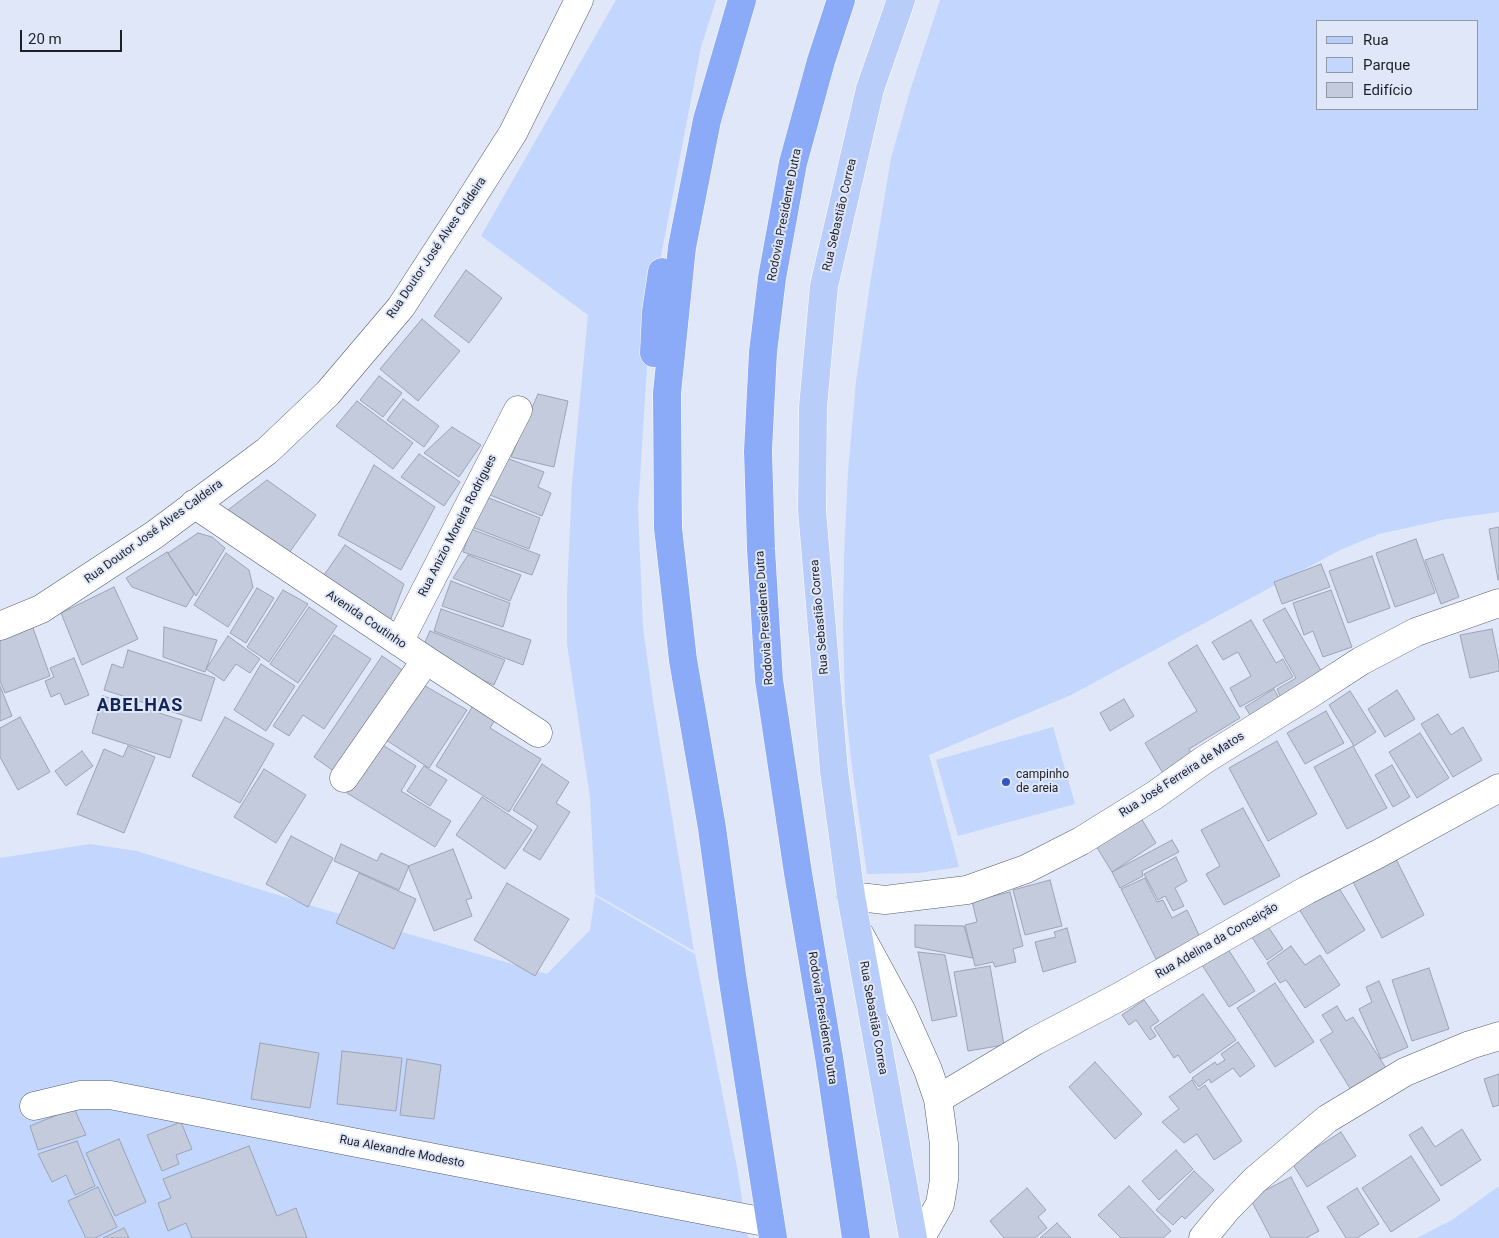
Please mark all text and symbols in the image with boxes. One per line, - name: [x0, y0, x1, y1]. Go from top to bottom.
- scale bar: [22, 20, 125, 52]
- legend: [1316, 20, 1479, 110]
- text: 20 m: [28, 30, 62, 48]
- text: Rua: [1363, 31, 1389, 49]
- text: Parque: [1363, 56, 1410, 74]
- text: Edifício: [1363, 81, 1412, 99]
- street label: Rodovia Presidente Dutra: [765, 147, 805, 283]
- street label: Rua Sebastião Correa: [820, 157, 860, 273]
- street label: Rua Doutor José Alves Caldeira: [384, 175, 490, 321]
- street label: Rua Anizio Moreira Rodrigues: [416, 453, 500, 599]
- street label: Rua Doutor José Alves Caldeira: [82, 477, 226, 587]
- street label: Rodovia Presidente Dutra: [753, 550, 777, 686]
- street label: Rua Sebastião Correa: [808, 559, 832, 675]
- street label: Avenida Coutinho: [323, 588, 409, 652]
- district label: ABELHAS: [96, 695, 184, 717]
- street label: Rua José Ferreira de Matos: [1117, 729, 1247, 821]
- place label: campinho de areia: [1016, 768, 1069, 796]
- marker: campinho de areia: [1000, 776, 1012, 788]
- street label: Rua Adelina da Conceição: [1153, 900, 1281, 982]
- street label: Rodovia Presidente Dutra: [804, 950, 840, 1086]
- street label: Rua Sebastião Correa: [856, 960, 890, 1076]
- street label: Rua Alexandre Modesto: [338, 1133, 466, 1171]

